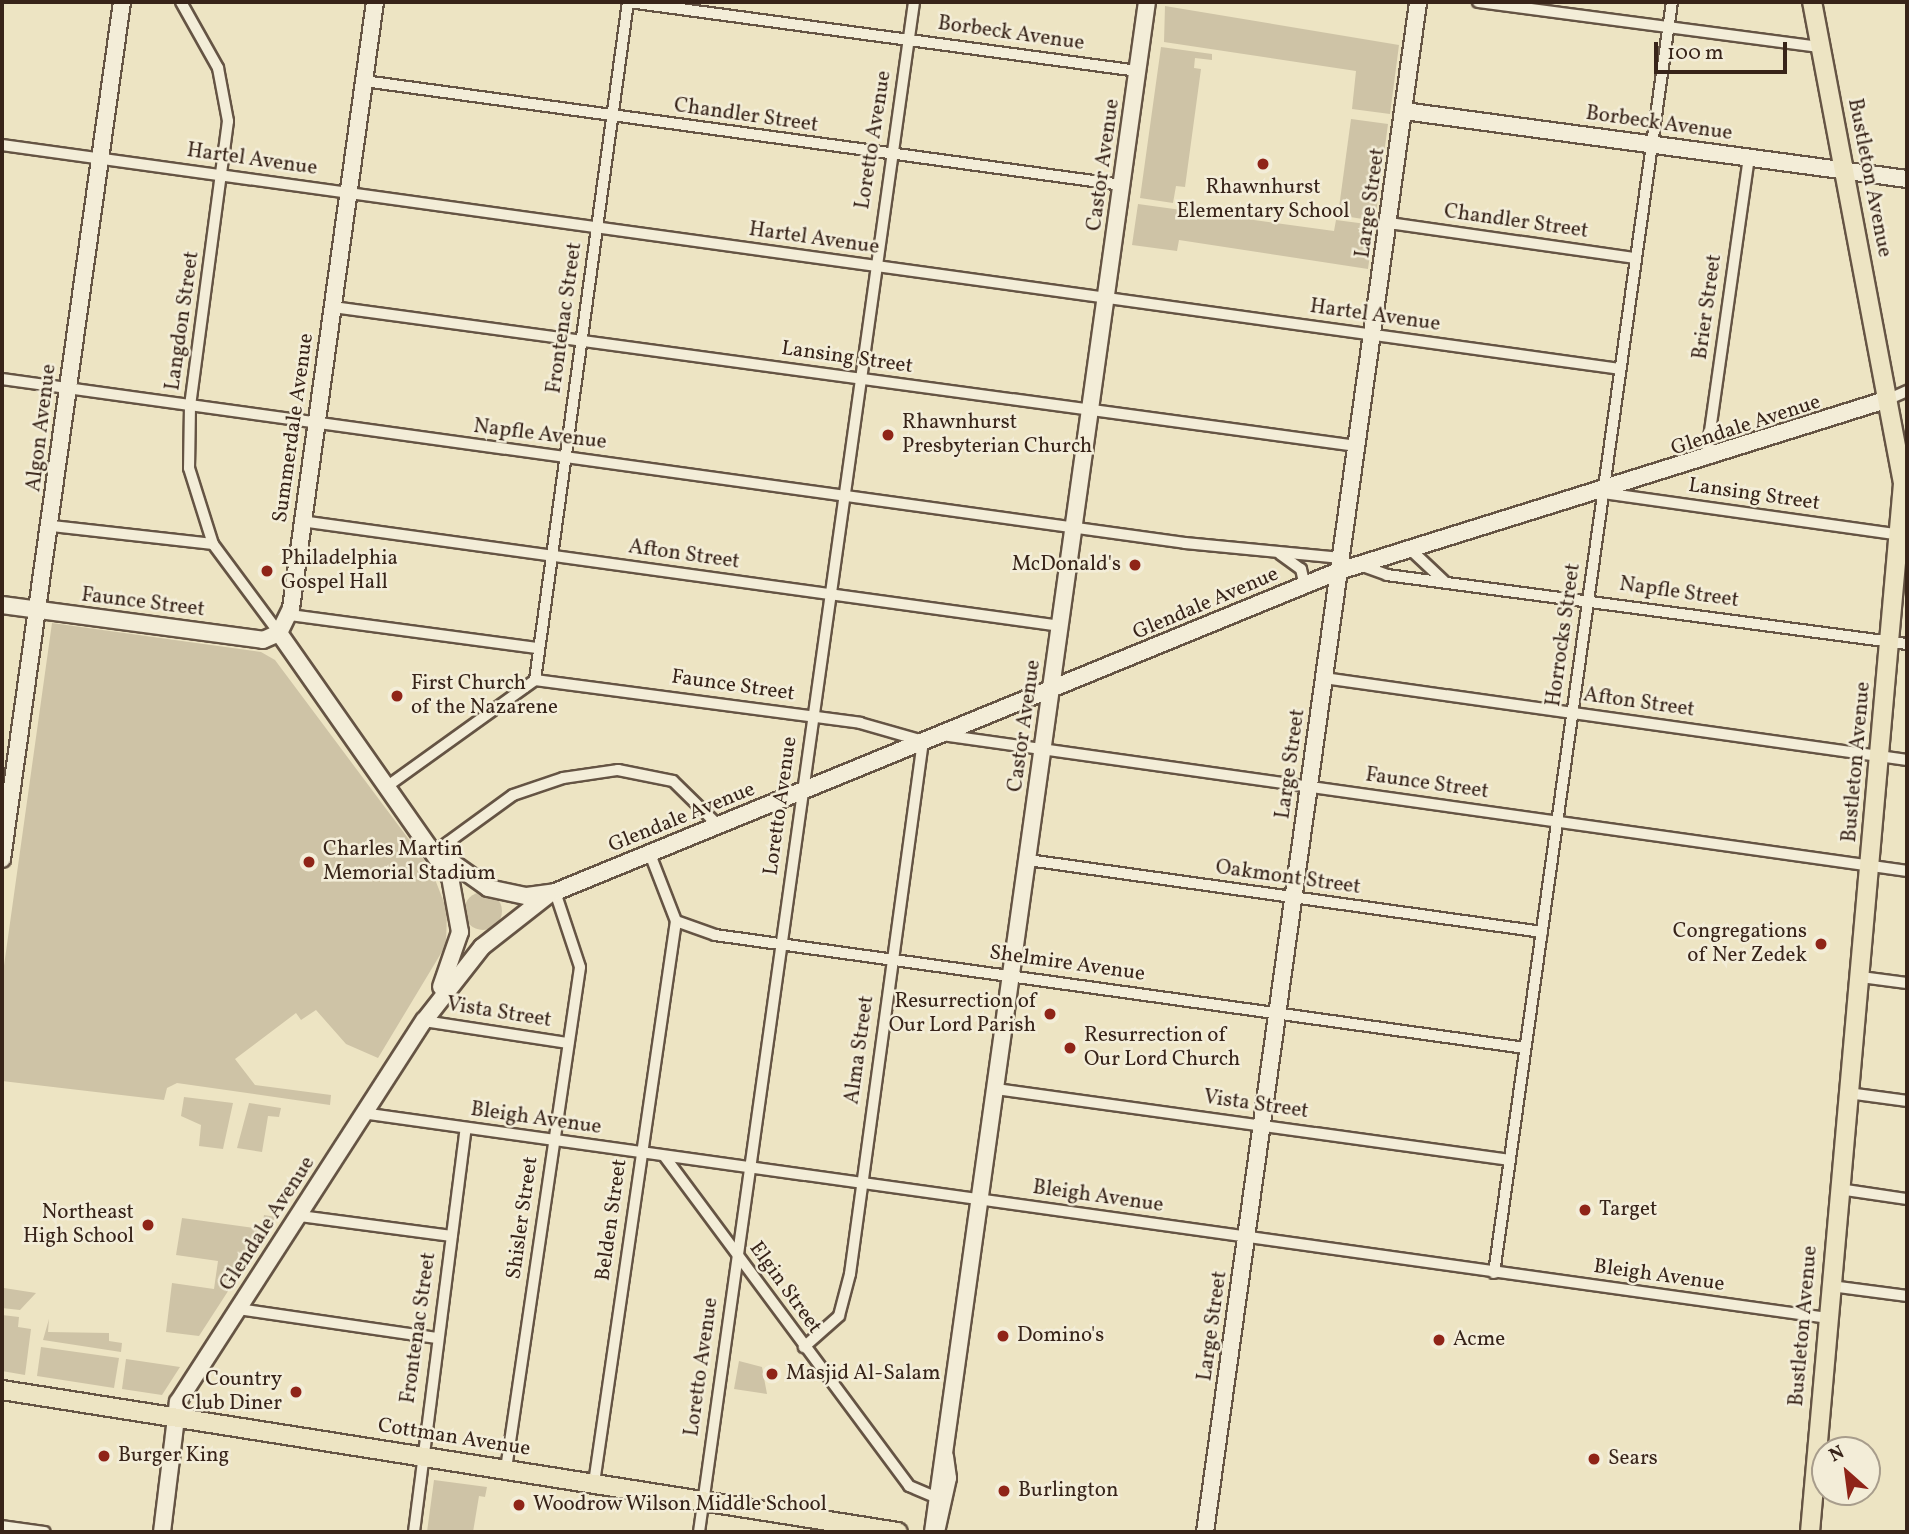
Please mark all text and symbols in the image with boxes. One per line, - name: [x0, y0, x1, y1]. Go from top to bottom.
- street label: Borbeck Avenue: [936, 11, 1086, 57]
- scale bar: [1657, 28, 1790, 72]
- text: 100 m: [1667, 39, 1724, 68]
- street label: Loretto Avenue: [851, 69, 897, 211]
- street label: Chandler Street: [672, 93, 820, 139]
- street label: Bustleton Avenue: [1841, 96, 1897, 260]
- street label: Castor Avenue: [1082, 97, 1126, 233]
- street label: Borbeck Avenue: [1584, 101, 1734, 147]
- street label: Hartel Avenue: [185, 138, 319, 182]
- street label: Large Street: [1351, 146, 1391, 260]
- marker: Rhawnhurst Elementary School: [1255, 156, 1271, 172]
- place label: Rhawnhurst Elementary School: [1176, 175, 1350, 225]
- street label: Chandler Street: [1442, 199, 1590, 245]
- street label: Hartel Avenue: [747, 217, 881, 261]
- street label: Frontenac Street: [542, 241, 588, 395]
- street label: Langdon Street: [161, 250, 205, 392]
- street label: Brier Street: [1688, 253, 1728, 361]
- street label: Hartel Avenue: [1308, 294, 1442, 338]
- street label: Summerdale Avenue: [268, 332, 320, 524]
- street label: Lansing Street: [780, 336, 914, 380]
- street label: Algon Avenue: [22, 363, 62, 493]
- street label: Glendale Avenue: [1668, 390, 1824, 462]
- place label: Rhawnhurst Presbyterian Church: [902, 410, 1092, 460]
- street label: Napfle Avenue: [472, 414, 608, 456]
- marker: Rhawnhurst Presbyterian Church: [880, 427, 896, 443]
- street label: Lansing Street: [1687, 473, 1821, 517]
- street label: Afton Street: [627, 535, 741, 575]
- place label: Philadelphia Gospel Hall: [281, 546, 398, 596]
- place label: McDonald's: [1012, 552, 1121, 578]
- marker: McDonald's: [1127, 557, 1143, 573]
- street label: Glendale Avenue: [1129, 562, 1283, 646]
- street label: Horrocks Street: [1541, 562, 1587, 708]
- marker: Philadelphia Gospel Hall: [259, 563, 275, 579]
- street label: Napfle Street: [1618, 572, 1740, 614]
- street label: Faunce Street: [80, 583, 206, 623]
- street label: Castor Avenue: [1003, 658, 1047, 794]
- street label: Faunce Street: [670, 665, 796, 707]
- place label: First Church of the Nazarene: [411, 671, 556, 721]
- street label: Bustleton Avenue: [1837, 681, 1877, 843]
- street label: Afton Street: [1582, 683, 1696, 723]
- marker: First Church of the Nazarene: [389, 688, 405, 704]
- street label: Large Street: [1271, 707, 1311, 821]
- street label: Loretto Avenue: [759, 735, 803, 877]
- street label: Faunce Street: [1364, 763, 1490, 805]
- street label: Glendale Avenue: [605, 777, 759, 859]
- place label: Charles Martin Memorial Stadium: [323, 837, 496, 887]
- marker: Charles Martin Memorial Stadium: [301, 854, 317, 870]
- street label: Oakmont Street: [1214, 855, 1362, 901]
- place label: Congregations of Ner Zedek: [1673, 919, 1807, 969]
- marker: Congregations of Ner Zedek: [1813, 936, 1829, 952]
- street label: Shelmire Avenue: [988, 941, 1146, 987]
- place label: Resurrection of Our Lord Parish: [889, 989, 1036, 1039]
- street label: Vista Street: [445, 992, 553, 1034]
- street label: Alma Street: [840, 994, 880, 1106]
- marker: Resurrection of Our Lord Parish: [1042, 1006, 1058, 1022]
- place label: Resurrection of Our Lord Church: [1084, 1023, 1240, 1073]
- marker: Resurrection of Our Lord Church: [1062, 1040, 1078, 1056]
- street label: Vista Street: [1202, 1085, 1310, 1125]
- street label: Bleigh Avenue: [469, 1097, 603, 1141]
- street label: Glendale Avenue: [215, 1152, 321, 1296]
- street label: Shisler Street: [502, 1155, 544, 1281]
- street label: Belden Street: [591, 1157, 633, 1283]
- street label: Bleigh Avenue: [1031, 1175, 1165, 1219]
- place label: Target: [1599, 1197, 1657, 1223]
- place label: Northeast High School: [23, 1200, 134, 1250]
- marker: Target: [1577, 1202, 1593, 1218]
- marker: Northeast High School: [140, 1217, 156, 1233]
- street label: Elgin Street: [743, 1237, 827, 1339]
- street label: Bustleton Avenue: [1784, 1245, 1824, 1407]
- street label: Frontenac Street: [396, 1251, 442, 1405]
- street label: Bleigh Avenue: [1592, 1254, 1726, 1298]
- street label: Large Street: [1193, 1269, 1233, 1383]
- street label: Loretto Avenue: [680, 1296, 724, 1438]
- place label: Domino's: [1017, 1323, 1104, 1349]
- place label: Acme: [1453, 1327, 1505, 1353]
- marker: Domino's: [995, 1328, 1011, 1344]
- marker: Acme: [1431, 1332, 1447, 1348]
- place label: Masjid Al-Salam: [786, 1361, 941, 1387]
- marker: Masjid Al-Salam: [764, 1366, 780, 1382]
- place label: Country Club Diner: [182, 1367, 282, 1417]
- marker: Country Club Diner: [288, 1384, 304, 1400]
- street label: Cottman Avenue: [376, 1414, 532, 1462]
- north arrow: [1811, 1436, 1881, 1506]
- text: N: [1825, 1440, 1849, 1469]
- place label: Burger King: [118, 1443, 229, 1469]
- place label: Sears: [1608, 1446, 1658, 1472]
- marker: Burger King: [96, 1448, 112, 1464]
- marker: Sears: [1586, 1451, 1602, 1467]
- place label: Burlington: [1018, 1478, 1118, 1504]
- marker: Burlington: [996, 1483, 1012, 1499]
- place label: Woodrow Wilson Middle School: [533, 1492, 828, 1518]
- marker: Woodrow Wilson Middle School: [511, 1497, 527, 1513]

